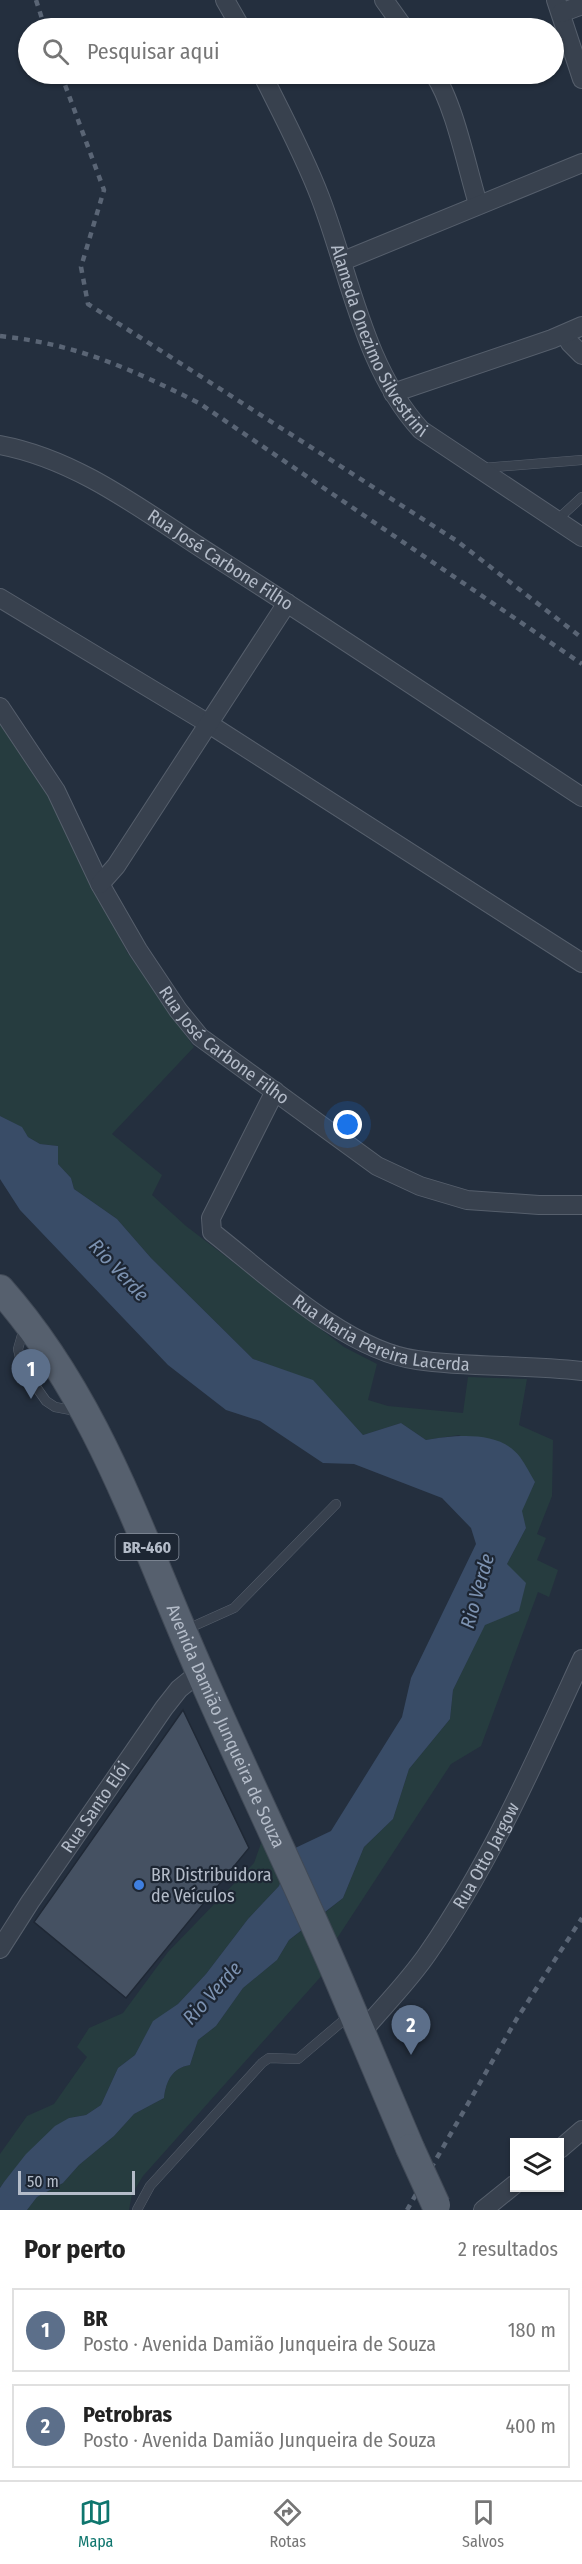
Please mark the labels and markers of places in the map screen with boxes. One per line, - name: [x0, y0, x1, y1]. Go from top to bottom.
- pin: 1: [12, 1350, 51, 1399]
- place label: BR Distribuidora de Veículos: [151, 1864, 272, 1907]
- marker: BR Distribuidora de Veículos: [132, 1878, 146, 1892]
- pin: 2: [392, 2006, 430, 2055]

